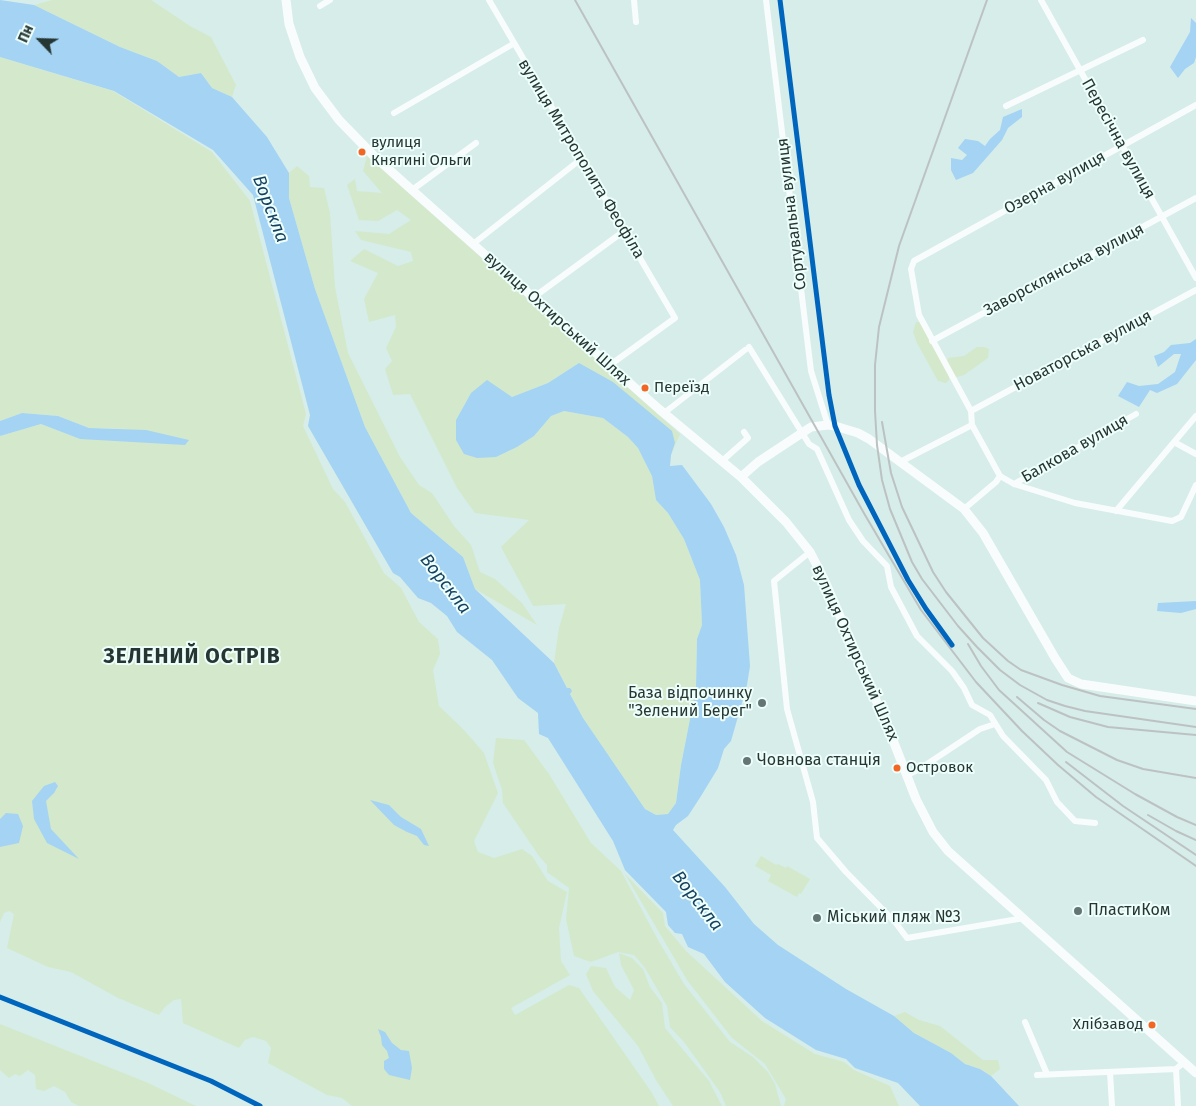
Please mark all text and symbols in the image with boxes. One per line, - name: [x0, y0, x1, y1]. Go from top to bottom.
- north arrow: [15, 15, 65, 65]
- text: Пн: [15, 22, 37, 45]
- street label: вулиця Митрополита Феофіла: [514, 56, 648, 262]
- street label: Пересічна вулиця: [1077, 75, 1159, 203]
- place label: вулиця Княгині Ольги: [371, 134, 472, 169]
- street label: Сортувальна вулиця: [773, 137, 811, 291]
- marker: вулиця Княгині Ольги: [357, 147, 367, 157]
- street label: Озерна вулиця: [1001, 147, 1109, 219]
- water label: Ворскла: [247, 172, 293, 246]
- street label: Заворсклянська вулиця: [981, 220, 1147, 320]
- street label: вулиця Охтирський Шлях: [480, 248, 634, 390]
- street label: Новаторська вулиця: [1011, 306, 1155, 396]
- place label: Переїзд: [654, 379, 709, 397]
- marker: Переїзд: [640, 383, 650, 393]
- street label: Балкова вулиця: [1018, 411, 1132, 487]
- water label: Ворскла: [415, 550, 475, 618]
- street label: вулиця Охтирський Шлях: [807, 562, 903, 744]
- district label: ЗЕЛЕНИЙ ОСТРІВ: [102, 644, 282, 670]
- place label: База відпочинку "Зелений Берег": [628, 684, 752, 722]
- marker: База відпочинку "Зелений Берег": [756, 697, 768, 709]
- place label: Човнова станція: [757, 751, 881, 771]
- marker: Човнова станція: [741, 755, 753, 767]
- place label: Островок: [906, 759, 973, 777]
- marker: Островок: [892, 763, 902, 773]
- water label: Ворскла: [667, 867, 727, 935]
- place label: ПластиКом: [1088, 901, 1170, 921]
- marker: ПластиКом: [1072, 905, 1084, 917]
- place label: Міський пляж №3: [827, 908, 961, 928]
- marker: Міський пляж №3: [811, 912, 823, 924]
- place label: Хлібзавод: [1073, 1016, 1143, 1034]
- marker: Хлібзавод: [1147, 1020, 1157, 1030]

